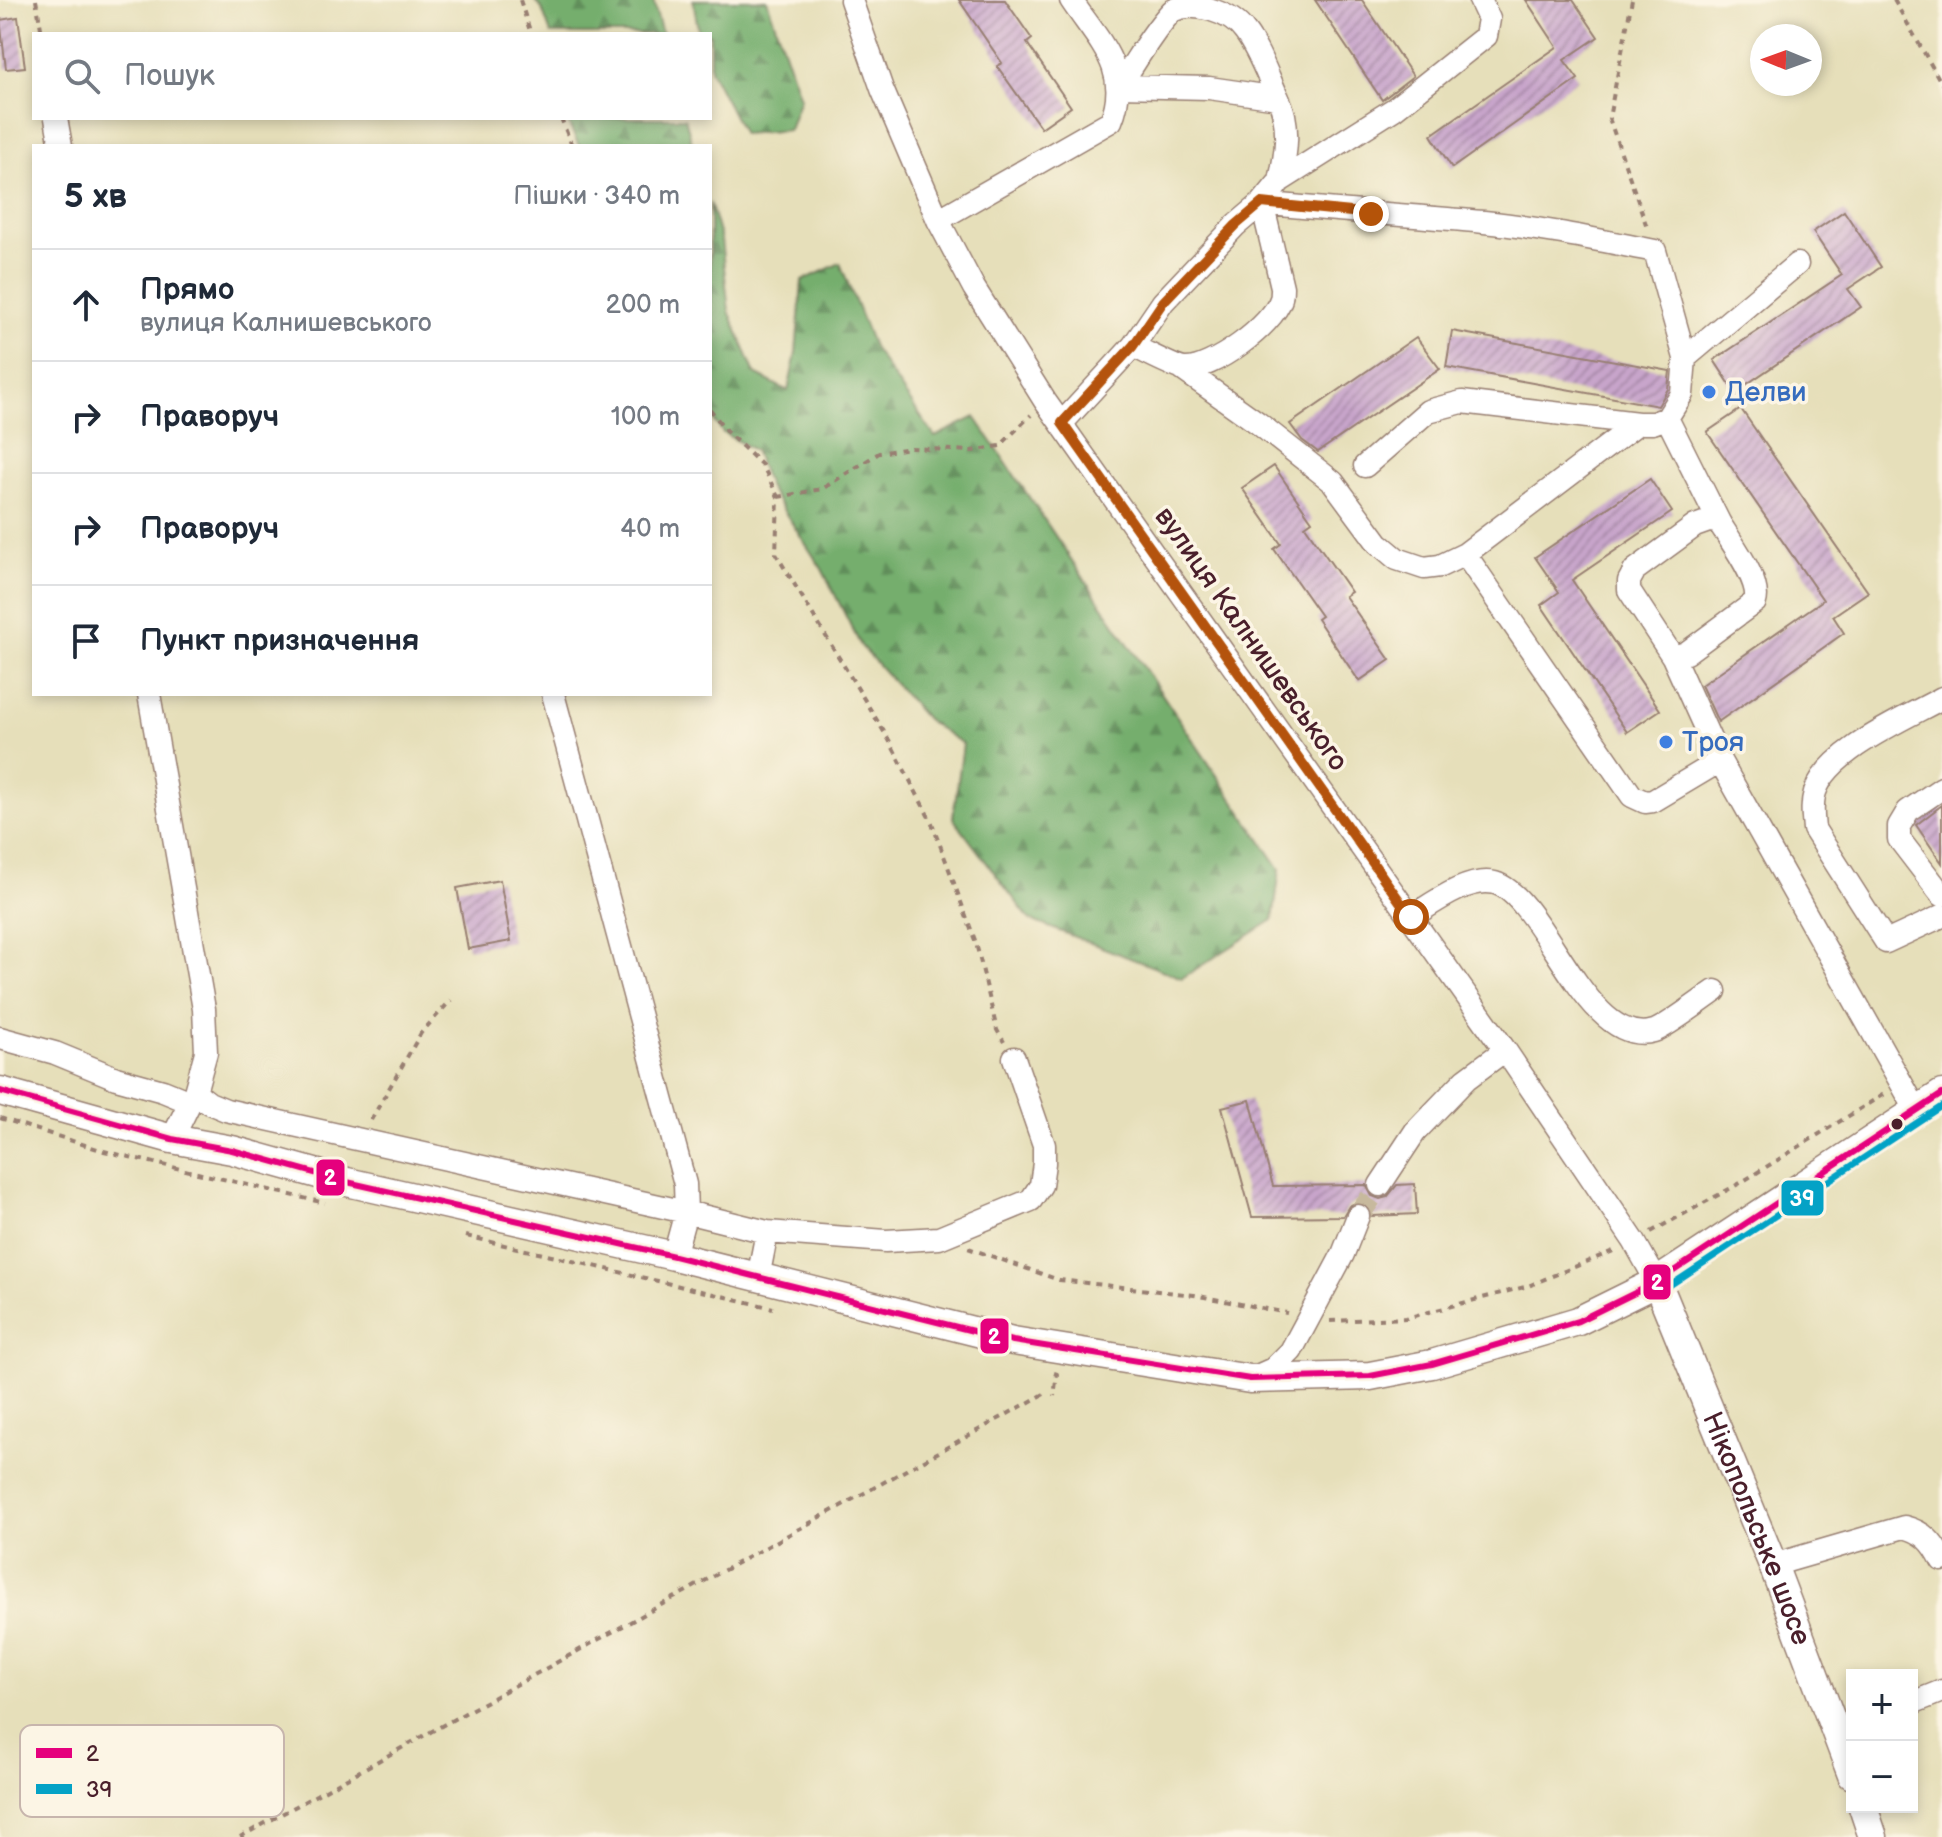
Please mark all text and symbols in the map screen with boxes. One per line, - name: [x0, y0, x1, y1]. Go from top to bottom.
- north arrow: [1750, 24, 1822, 96]
- search box: [32, 32, 712, 120]
- icon: search: [60, 54, 104, 98]
- text: Пошук: [124, 58, 215, 94]
- text: 5 хв: [64, 176, 127, 217]
- text: Пішки · 340 m: [513, 181, 680, 212]
- route end: [1353, 196, 1389, 232]
- text: Прямо: [140, 272, 234, 308]
- icon: ahead: [64, 283, 108, 327]
- text: 200 m: [606, 290, 680, 321]
- text: вулиця Калнишевського: [140, 308, 432, 339]
- place label: Делви: [1725, 376, 1807, 409]
- marker: Делви: [1700, 383, 1718, 401]
- icon: right: [64, 395, 108, 439]
- text: Праворуч: [140, 399, 279, 435]
- text: 100 m: [611, 402, 680, 433]
- street label: вулиця Калнишевського: [1147, 501, 1355, 777]
- icon: right: [64, 507, 108, 551]
- text: Праворуч: [140, 511, 279, 547]
- text: 40 m: [620, 514, 680, 545]
- icon: arrive: [64, 619, 108, 663]
- text: Пункт призначення: [140, 623, 419, 659]
- place label: Троя: [1682, 726, 1744, 759]
- marker: Троя: [1657, 733, 1675, 751]
- route start: [1393, 899, 1429, 935]
- unlabelled marker: [1889, 1116, 1905, 1132]
- line badge: 2: [315, 1158, 346, 1197]
- text: 2: [323, 1165, 337, 1192]
- line badge: 39: [1780, 1179, 1825, 1217]
- text: 39: [1789, 1186, 1815, 1213]
- line badge: 2: [1642, 1263, 1672, 1301]
- text: 2: [1650, 1270, 1664, 1297]
- line badge: 2: [979, 1317, 1010, 1355]
- text: 2: [987, 1324, 1001, 1351]
- street label: Нікопольське шосе: [1696, 1407, 1818, 1650]
- map controls: [1846, 1669, 1918, 1813]
- button: +: [1846, 1669, 1918, 1741]
- legend: [20, 1725, 284, 1817]
- text: 2: [86, 1741, 99, 1768]
- button: −: [1846, 1741, 1918, 1813]
- text: 39: [86, 1777, 112, 1804]

